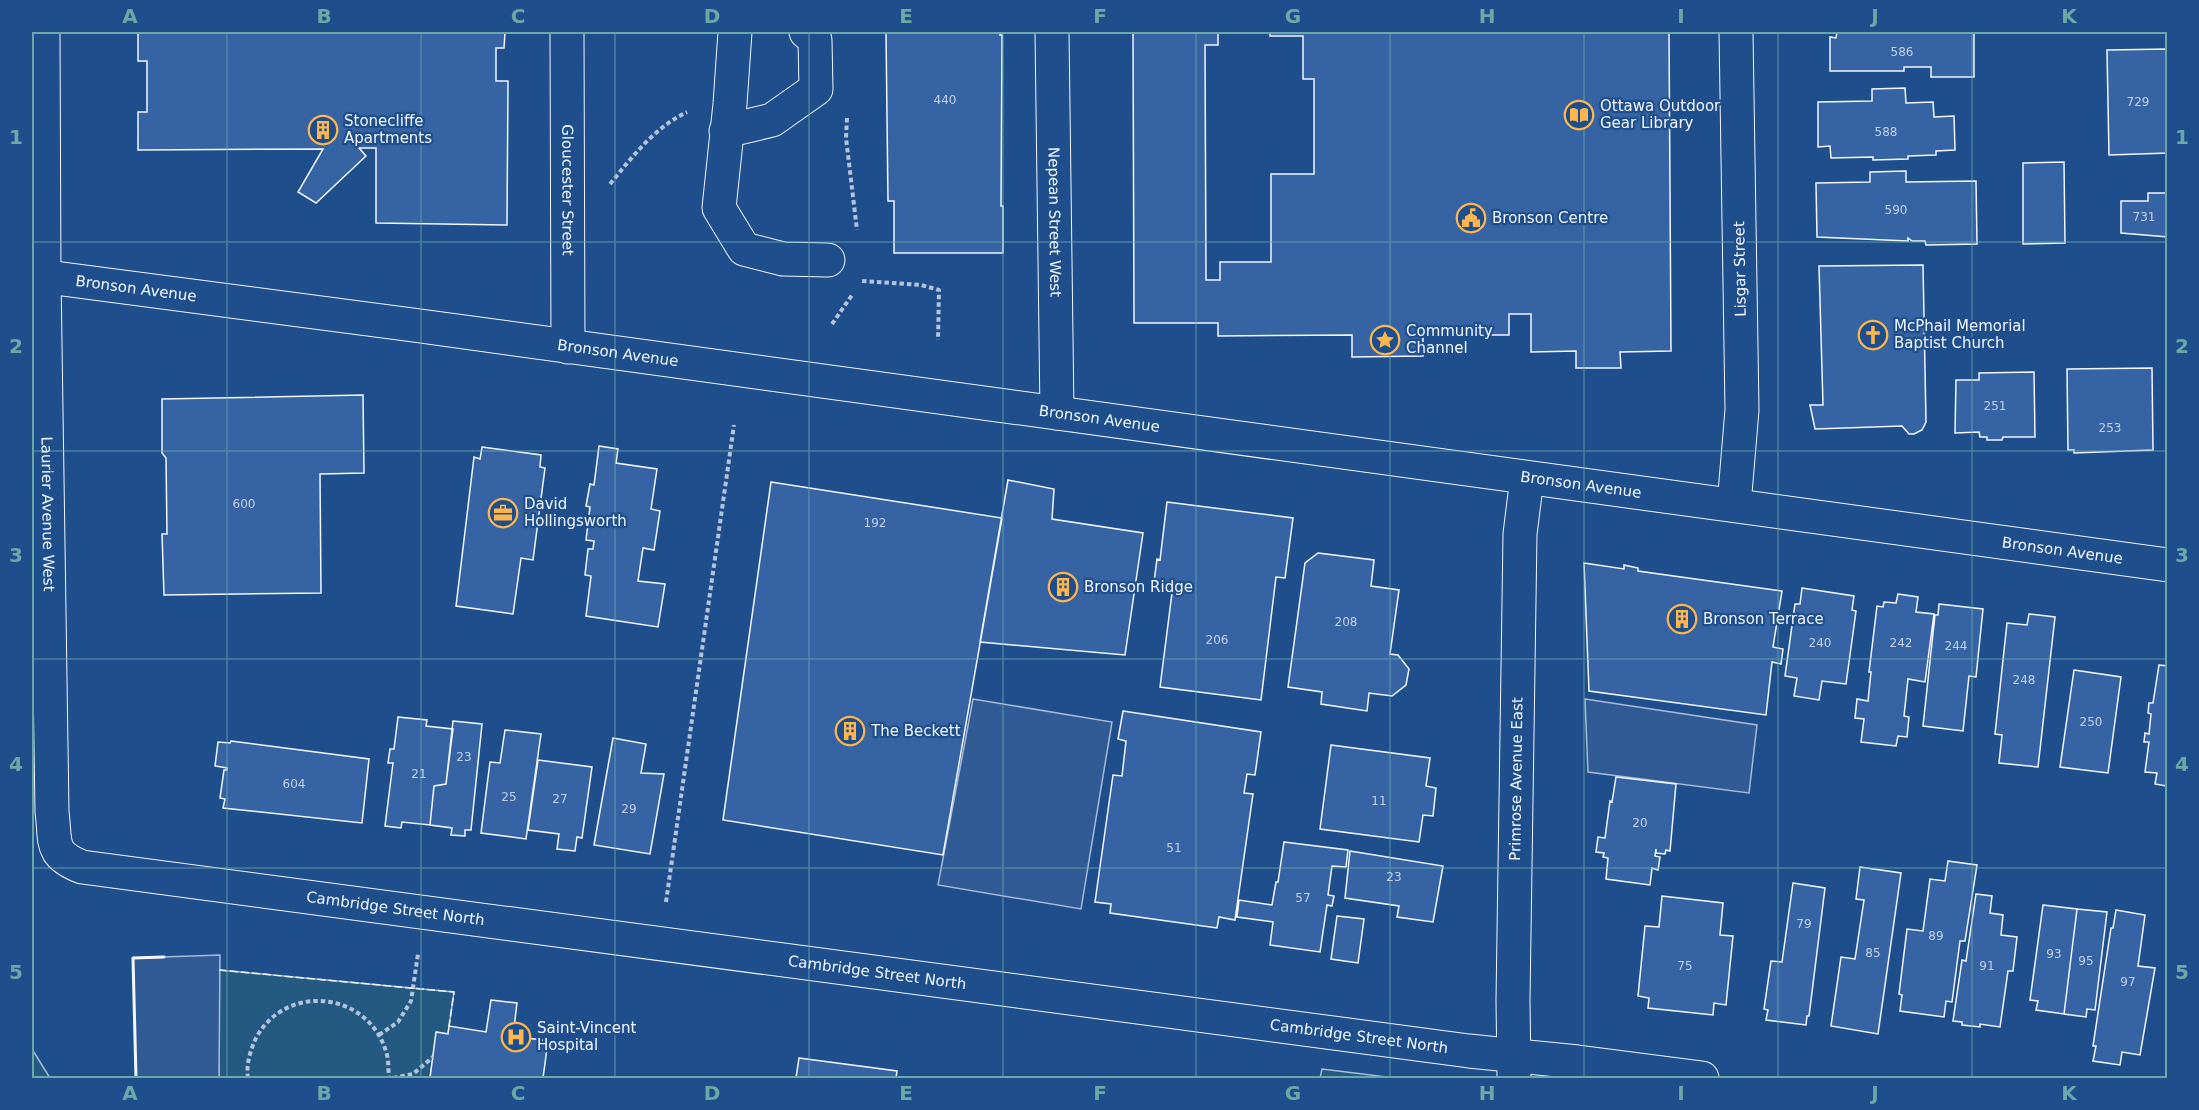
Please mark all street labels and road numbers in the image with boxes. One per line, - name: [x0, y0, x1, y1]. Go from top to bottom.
- street label: Gloucester Street: [558, 124, 577, 256]
- street label: Nepean Street West: [1045, 147, 1064, 297]
- street label: Lisgar Street: [1730, 221, 1750, 317]
- street label: Bronson Avenue: [74, 272, 198, 306]
- street label: Bronson Avenue: [556, 336, 679, 370]
- street label: Bronson Avenue: [1038, 402, 1161, 436]
- street label: Laurier Avenue West: [37, 436, 58, 592]
- street label: Bronson Avenue: [1519, 468, 1642, 502]
- street label: Bronson Avenue: [2001, 533, 2124, 568]
- street label: Primrose Avenue East: [1506, 697, 1527, 861]
- street label: Cambridge Street North: [305, 888, 486, 929]
- street label: Cambridge Street North: [787, 952, 967, 993]
- street label: Cambridge Street North: [1269, 1016, 1449, 1057]

